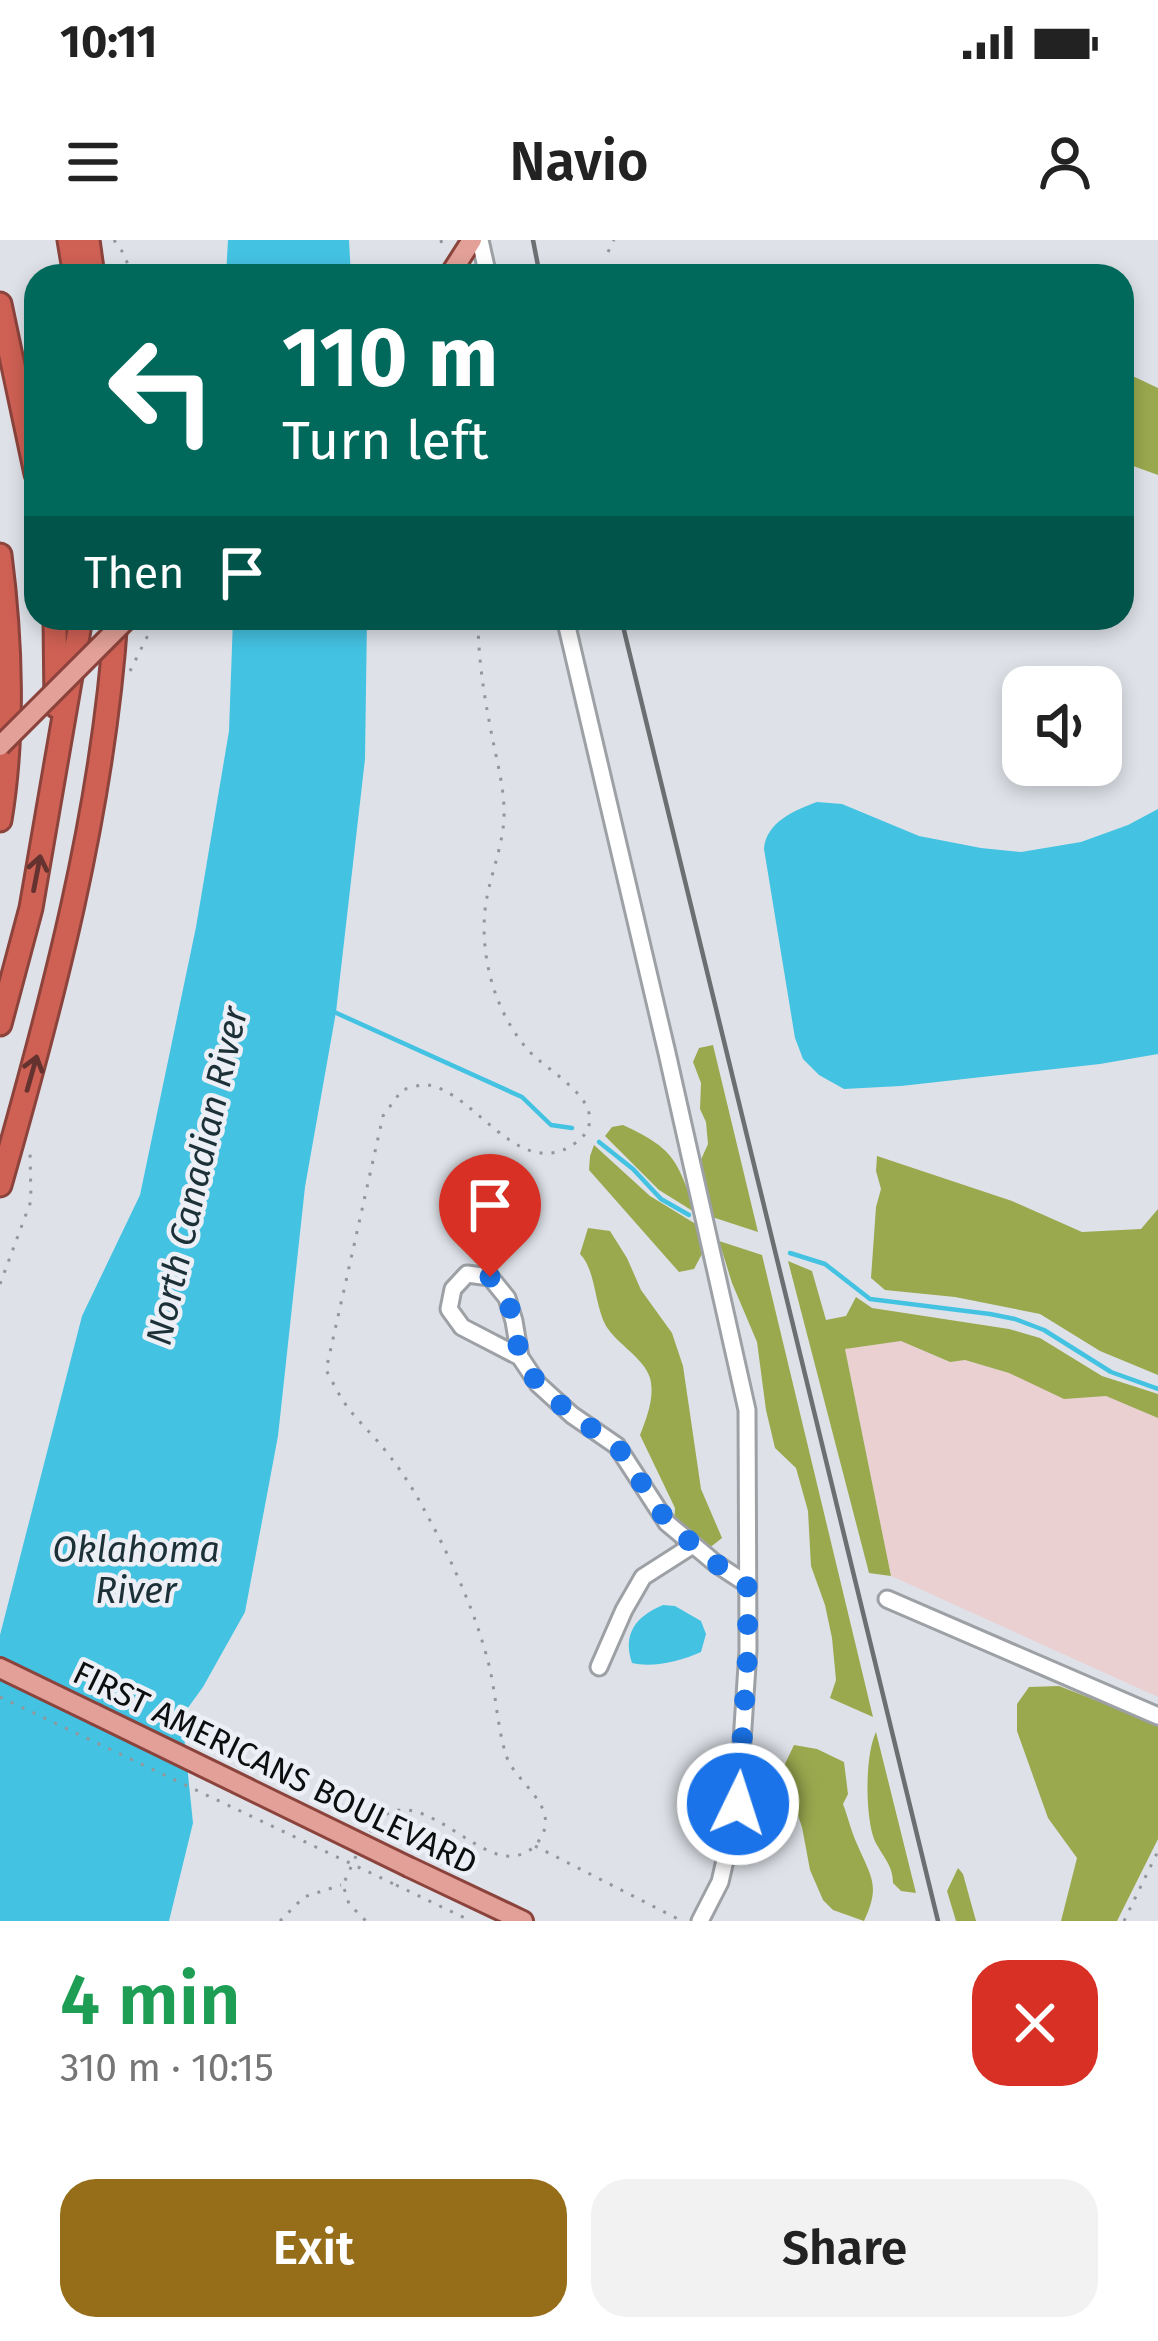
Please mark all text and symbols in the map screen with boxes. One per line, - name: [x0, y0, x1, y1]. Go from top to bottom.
- text: 10:11: [60, 15, 157, 69]
- icon: menu: [60, 129, 126, 195]
- icon: person: [1032, 129, 1098, 195]
- text: Navio: [510, 130, 649, 194]
- text: 110 m: [282, 307, 498, 408]
- icon: left: [84, 312, 240, 468]
- text: Turn left: [282, 409, 489, 473]
- icon: arrive: [209, 540, 275, 606]
- text: Then: [84, 546, 185, 600]
- map controls: [1002, 666, 1122, 786]
- button: sound: [1002, 666, 1122, 786]
- one-way arrow: [27, 855, 49, 894]
- water label: North Canadian River: [137, 1001, 258, 1350]
- one-way arrow: [22, 1054, 44, 1092]
- pin: [439, 1154, 541, 1277]
- icon: arrive: [457, 1172, 523, 1238]
- water label: Oklahoma River: [52, 1528, 220, 1613]
- street label: FIRST AMERICANS BOULEVARD: [67, 1653, 483, 1883]
- position arrow: [675, 1741, 801, 1867]
- text: 4 min: [60, 1957, 241, 2043]
- button: close: [972, 1960, 1098, 2086]
- text: 310 m · 10:15: [60, 2045, 274, 2091]
- button: Exit: [60, 2179, 567, 2317]
- button: Share: [591, 2179, 1098, 2317]

